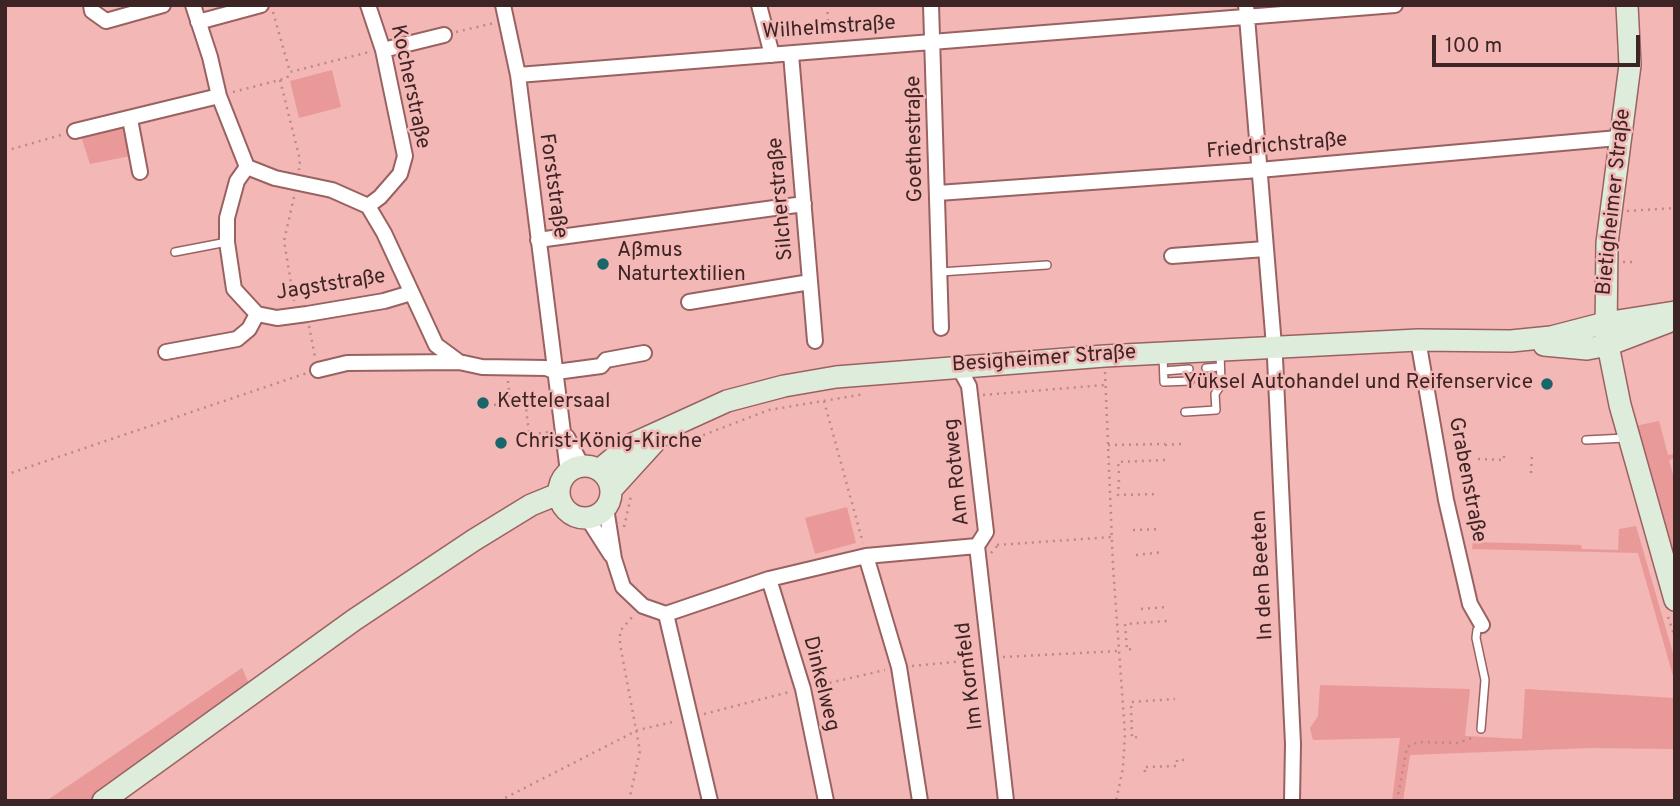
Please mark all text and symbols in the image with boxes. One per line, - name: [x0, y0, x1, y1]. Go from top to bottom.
- street label: Wilhelmstraße: [761, 12, 897, 46]
- scale bar: [1435, 21, 1643, 65]
- street label: Kocherstraße: [384, 23, 434, 151]
- text: 100 m: [1445, 33, 1502, 60]
- street label: Goethestraße: [902, 75, 930, 203]
- street label: Bietigheimer Straße: [1593, 107, 1637, 297]
- street label: Friedrichstraße: [1206, 128, 1348, 166]
- street label: Forststraße: [532, 132, 572, 240]
- street label: Silcherstraße: [764, 136, 800, 262]
- place label: Aßmus Naturtextilien: [617, 239, 746, 289]
- marker: Aßmus Naturtextilien: [595, 256, 611, 272]
- street label: Jagststraße: [274, 265, 388, 307]
- street label: Besigheimer Straße: [951, 341, 1137, 379]
- place label: Yüksel Autohandel und Reifenservice: [1184, 371, 1533, 397]
- marker: Yüksel Autohandel und Reifenservice: [1539, 376, 1555, 392]
- place label: Kettelersaal: [497, 390, 610, 416]
- marker: Kettelersaal: [475, 395, 491, 411]
- street label: Grabenstraße: [1442, 415, 1490, 545]
- street label: Am Rotweg: [940, 417, 976, 527]
- place label: Christ-König-Kirche: [515, 430, 702, 456]
- marker: Christ-König-Kirche: [493, 435, 509, 451]
- street label: In den Beeten: [1248, 509, 1280, 641]
- street label: Im Kornfeld: [952, 621, 990, 731]
- street label: Dinkelweg: [796, 634, 844, 734]

